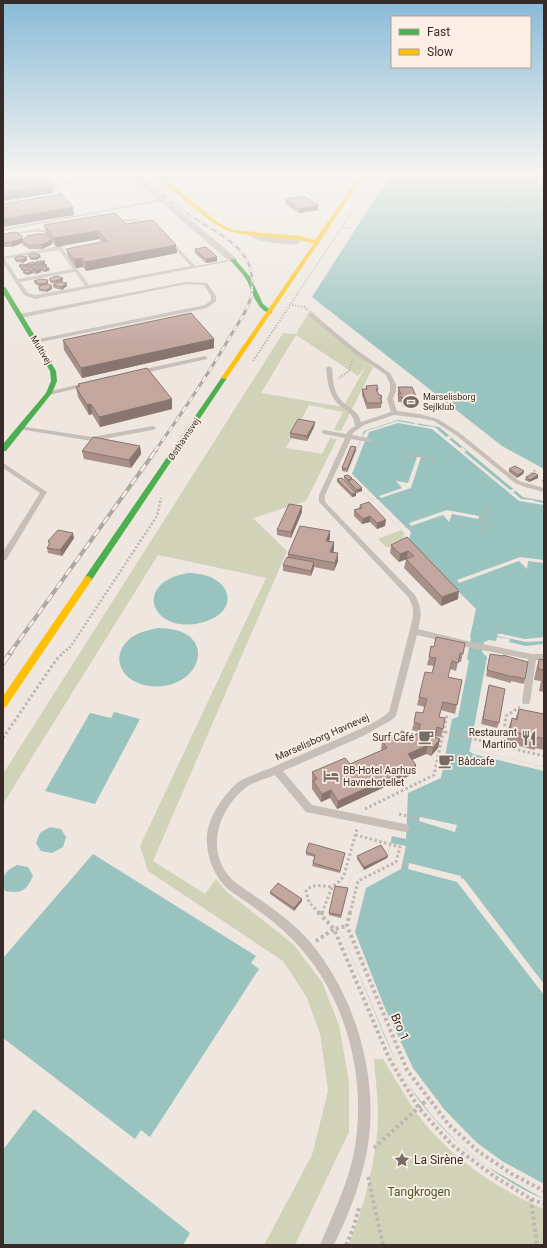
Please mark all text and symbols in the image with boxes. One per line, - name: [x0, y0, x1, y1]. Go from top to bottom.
- legend: [391, 16, 531, 68]
- text: Fast: [427, 25, 450, 39]
- text: Slow: [427, 45, 453, 59]
- street label: Multivej: [29, 334, 53, 366]
- place label: Marselisborg Sejlklub: [423, 392, 475, 412]
- sports icon: Marselisborg Sejlklub: [402, 393, 420, 411]
- street label: Østhavnsvej: [166, 416, 202, 462]
- street label: Marselisborg Havnevej: [273, 711, 371, 763]
- place label: Restaurant Martino: [469, 727, 517, 750]
- cafe icon: Surf Café: [417, 728, 435, 746]
- restaurant icon: Restaurant Martino: [520, 729, 538, 747]
- place label: Surf Café: [373, 732, 414, 743]
- cafe icon: Bådcafe: [437, 752, 455, 770]
- place label: Bådcafe: [458, 756, 495, 767]
- place label: BB-Hotel Aarhus Havnehotellet: [343, 765, 416, 788]
- hotel icon: BB-Hotel Aarhus Havnehotellet: [322, 767, 340, 785]
- street label: Bro 1: [388, 1011, 412, 1043]
- place icon: La Sirène: [393, 1151, 411, 1169]
- place label: La Sirène: [414, 1153, 463, 1167]
- park label: Tangkrogen: [388, 1185, 451, 1199]

